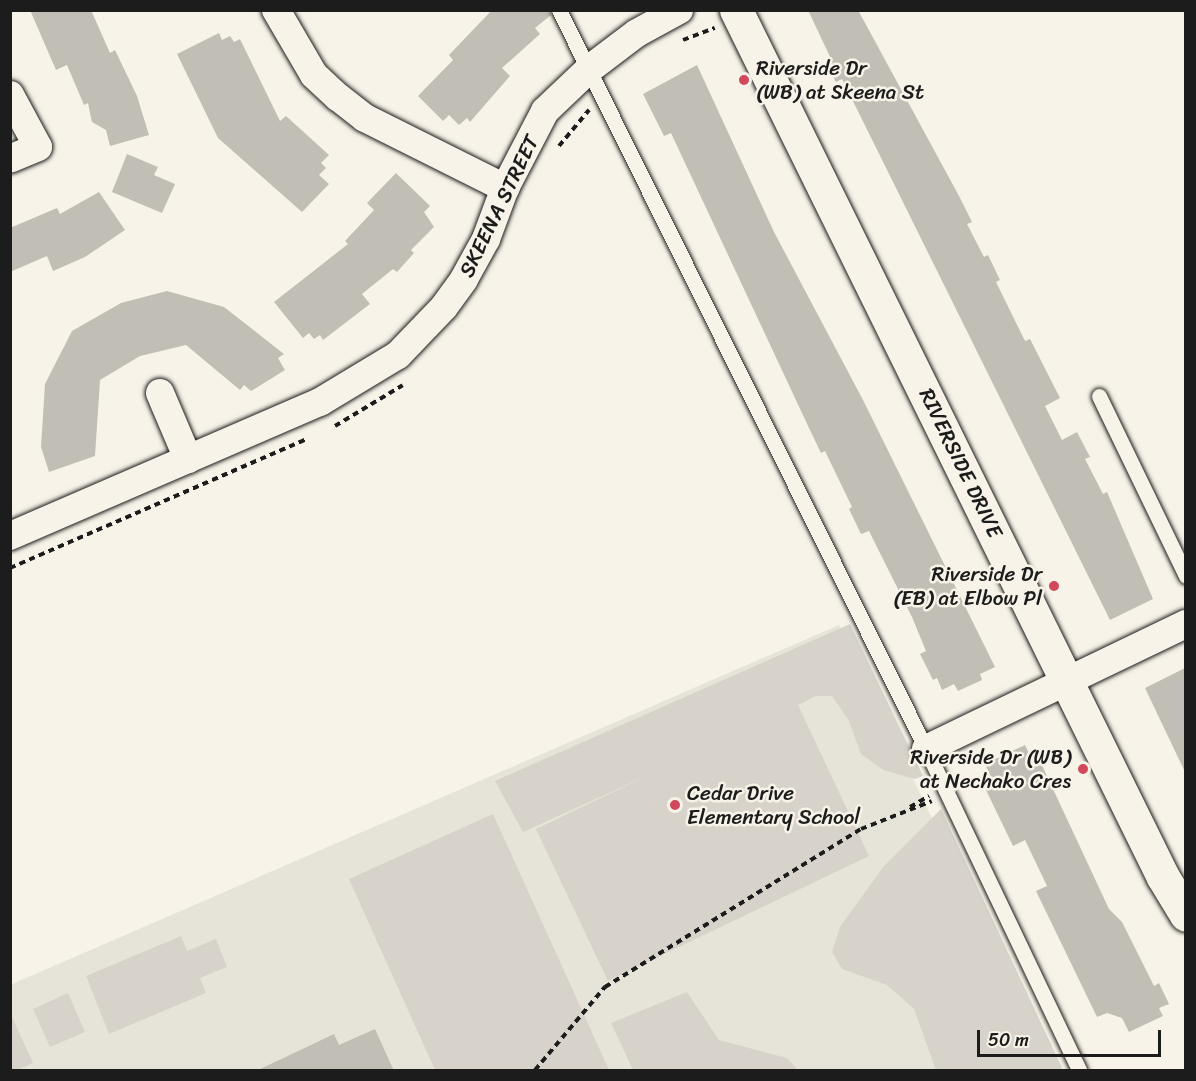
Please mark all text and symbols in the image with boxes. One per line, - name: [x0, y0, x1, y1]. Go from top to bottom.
- place label: Riverside Dr (WB) at Skeena St: [756, 55, 927, 105]
- marker: Riverside Dr (WB) at Skeena St: [737, 73, 751, 87]
- street label: SKEENA STREET: [454, 131, 544, 281]
- street label: RIVERSIDE DRIVE: [914, 383, 1008, 543]
- place label: Riverside Dr (EB) at Elbow Pl: [893, 561, 1042, 611]
- marker: Riverside Dr (EB) at Elbow Pl: [1047, 579, 1061, 593]
- place label: Riverside Dr (WB) at Nechako Cres: [910, 744, 1071, 794]
- marker: Riverside Dr (WB) at Nechako Cres: [1076, 762, 1090, 776]
- place label: Cedar Drive Elementary School: [687, 780, 860, 830]
- marker: Cedar Drive Elementary School: [668, 798, 682, 812]
- scale bar: [980, 1018, 1164, 1056]
- text: 50 m: [988, 1024, 1029, 1056]

